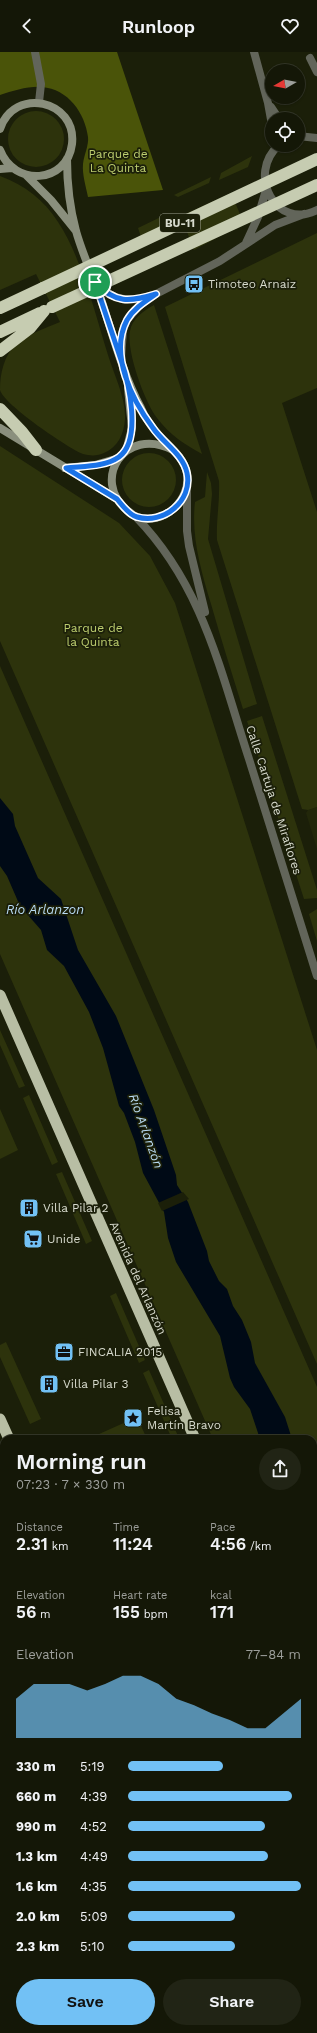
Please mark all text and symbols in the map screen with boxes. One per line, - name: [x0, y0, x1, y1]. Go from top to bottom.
- icon: back: [16, 15, 38, 37]
- icon: heart: [279, 15, 301, 37]
- text: Runloop: [122, 16, 195, 37]
- north arrow: [265, 64, 305, 104]
- map controls: [265, 64, 305, 152]
- button: locate: [265, 112, 305, 152]
- park label: Parque de La Quinta: [88, 147, 148, 175]
- road number: BU-11: [160, 214, 200, 232]
- pin: [78, 265, 112, 299]
- icon: arrive: [84, 271, 106, 293]
- bus stop icon: Timoteo Arnaiz: [183, 273, 205, 295]
- place label: Timoteo Arnaiz: [208, 277, 296, 291]
- park label: Parque de la Quinta: [63, 621, 123, 649]
- street label: Calle Cartuja de Miraflores: [243, 724, 305, 876]
- water label: Río Arlanzon: [6, 902, 84, 917]
- water label: Río Arlanzón: [126, 1092, 166, 1170]
- building icon: Villa Pilar 2: [18, 1197, 40, 1219]
- place label: Villa Pilar 2: [43, 1201, 109, 1215]
- street label: Avenida del Arlanzón: [107, 1219, 169, 1337]
- supermarket icon: Unide: [22, 1228, 44, 1250]
- place label: Unide: [47, 1232, 81, 1246]
- office icon: FINCALIA 2015: [53, 1341, 75, 1363]
- place label: FINCALIA 2015: [78, 1345, 162, 1359]
- building icon: Villa Pilar 3: [38, 1373, 60, 1395]
- place label: Villa Pilar 3: [63, 1377, 129, 1391]
- place label: Felisa Martín Bravo: [147, 1404, 221, 1432]
- place icon: Felisa Martín Bravo: [122, 1407, 144, 1429]
- button: share: [259, 1448, 301, 1490]
- text: Morning run: [16, 1449, 147, 1474]
- text: 07:23 · 7 × 330 m: [16, 1477, 125, 1492]
- text: Distance: [16, 1521, 63, 1534]
- text: Time: [113, 1521, 139, 1534]
- text: Pace: [210, 1521, 235, 1534]
- text: 2.31: [16, 1534, 48, 1554]
- text: 11:24: [113, 1534, 153, 1554]
- text: 4:56: [210, 1534, 246, 1554]
- text: km: [48, 1540, 68, 1553]
- text: /km: [246, 1540, 271, 1553]
- text: Elevation: [16, 1589, 65, 1602]
- text: Heart rate: [113, 1589, 167, 1602]
- text: kcal: [210, 1589, 232, 1602]
- text: 56: [16, 1602, 36, 1622]
- text: 155: [113, 1602, 140, 1622]
- text: 171: [210, 1602, 234, 1622]
- text: m: [36, 1608, 51, 1621]
- text: bpm: [140, 1608, 168, 1621]
- text: Elevation: [16, 1647, 74, 1662]
- text: 77–84 m: [246, 1647, 301, 1662]
- text: 330 m: [16, 1759, 56, 1774]
- text: 5:19: [80, 1759, 105, 1774]
- text: 660 m: [16, 1789, 56, 1804]
- text: 4:39: [80, 1789, 107, 1804]
- text: 990 m: [16, 1819, 56, 1834]
- text: 4:52: [80, 1819, 107, 1834]
- text: 1.3 km: [16, 1849, 57, 1864]
- text: 4:49: [80, 1849, 108, 1864]
- text: 1.6 km: [16, 1879, 57, 1894]
- text: 4:35: [80, 1879, 107, 1894]
- text: 2.0 km: [16, 1909, 60, 1924]
- text: 5:09: [80, 1909, 108, 1924]
- text: 2.3 km: [16, 1939, 59, 1954]
- text: 5:10: [80, 1939, 105, 1954]
- button: Save: [16, 1979, 155, 2025]
- button: Share: [163, 1979, 301, 2025]

